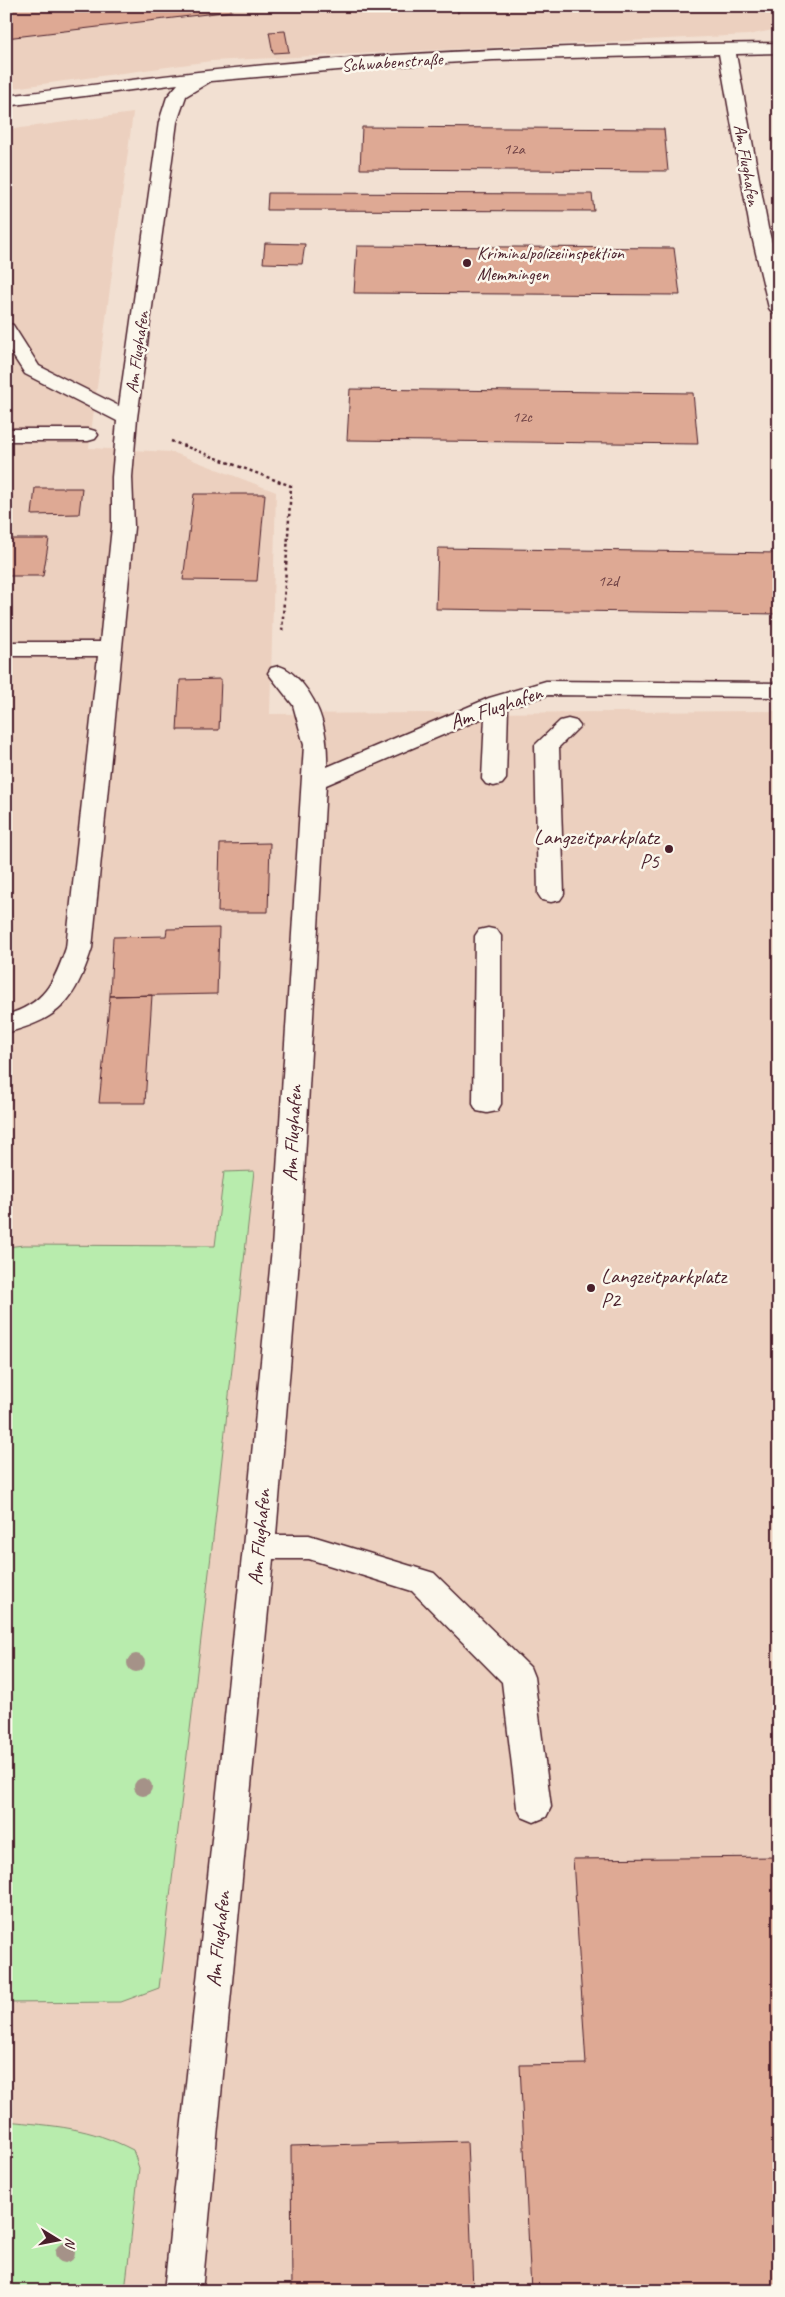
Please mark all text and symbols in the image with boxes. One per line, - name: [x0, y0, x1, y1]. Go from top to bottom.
- street label: Schwabenstraße: [341, 47, 444, 76]
- street label: Am Flughafen: [729, 122, 765, 208]
- house number: 12a: [503, 139, 526, 159]
- place label: Kriminalpolizeiinspektion Memmingen: [477, 242, 625, 285]
- marker: Kriminalpolizeiinspektion Memmingen: [461, 257, 473, 269]
- street label: Am Flughafen: [120, 309, 154, 394]
- house number: 12c: [512, 407, 533, 427]
- house number: 12d: [598, 571, 621, 591]
- street label: Am Flughafen: [446, 679, 547, 735]
- place label: Langzeitparkplatz P5: [534, 824, 661, 874]
- marker: Langzeitparkplatz P5: [663, 843, 675, 855]
- street label: Am Flughafen: [276, 1083, 308, 1182]
- place label: Langzeitparkplatz P2: [601, 1263, 729, 1313]
- marker: Langzeitparkplatz P2: [585, 1282, 597, 1294]
- street label: Am Flughafen: [242, 1486, 276, 1586]
- street label: Am Flughafen: [200, 1888, 236, 1988]
- north arrow: [32, 2214, 82, 2264]
- text: N: [61, 2236, 79, 2250]

